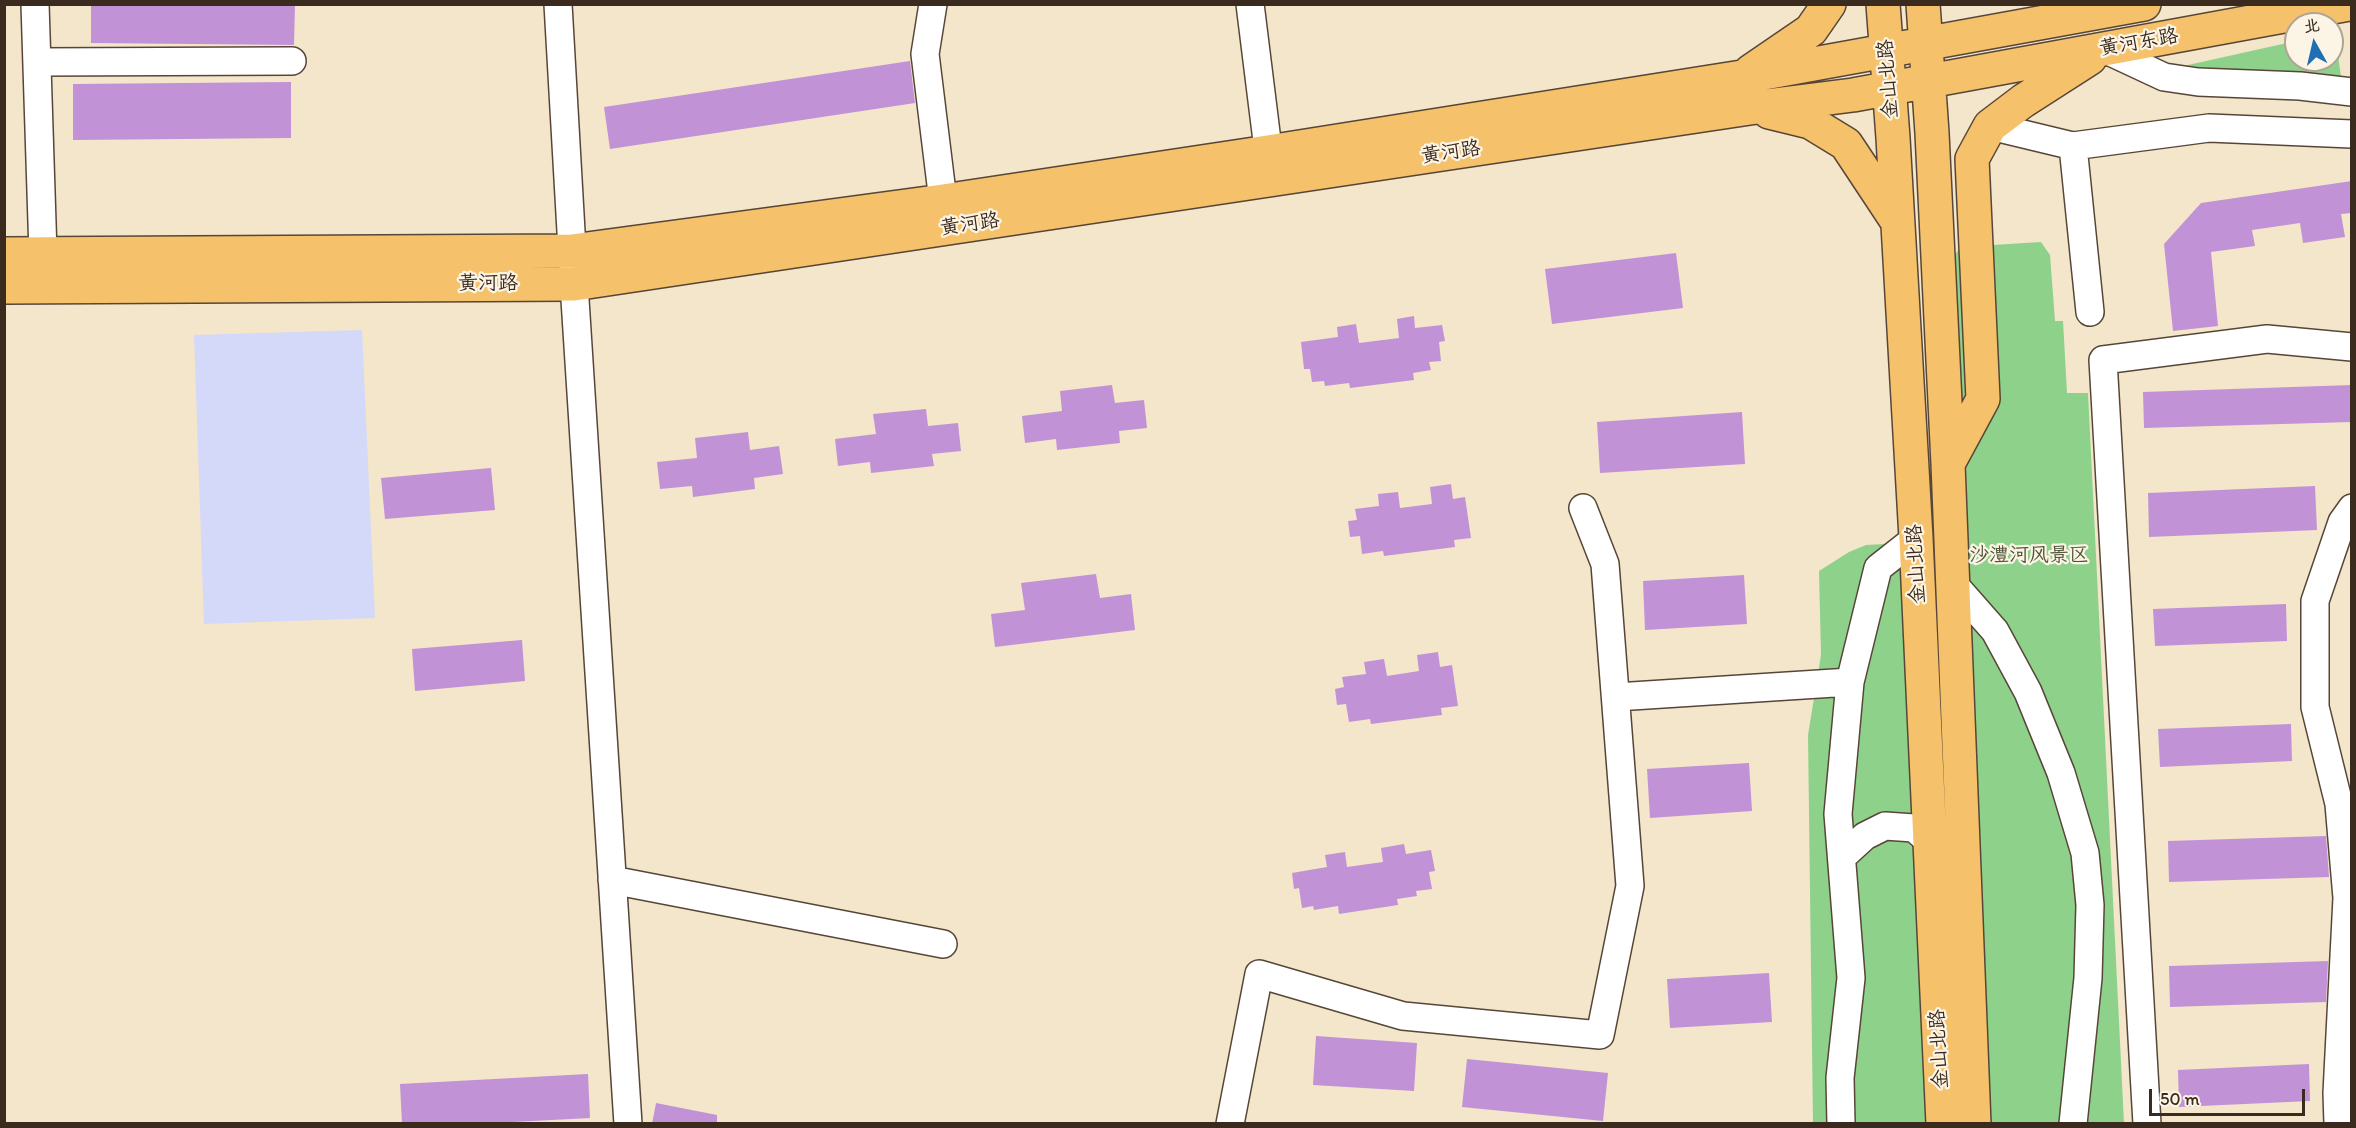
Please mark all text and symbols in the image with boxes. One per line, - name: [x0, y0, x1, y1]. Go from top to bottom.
- north arrow: [2284, 12, 2344, 72]
- text: 北: [2302, 15, 2321, 36]
- street label: 黄河东路: [2098, 24, 2180, 62]
- street label: 金山北路: [1874, 38, 1904, 120]
- street label: 黄河路: [1420, 137, 1482, 169]
- street label: 黄河路: [939, 209, 1001, 241]
- street label: 黄河路: [458, 272, 518, 296]
- street label: 金山北路: [1903, 523, 1931, 605]
- park label: 沙澧河风景区: [1969, 544, 2089, 568]
- street label: 金山北路: [1926, 1008, 1954, 1090]
- scale bar: [2152, 1077, 2308, 1115]
- text: 50 m: [2160, 1088, 2200, 1110]

